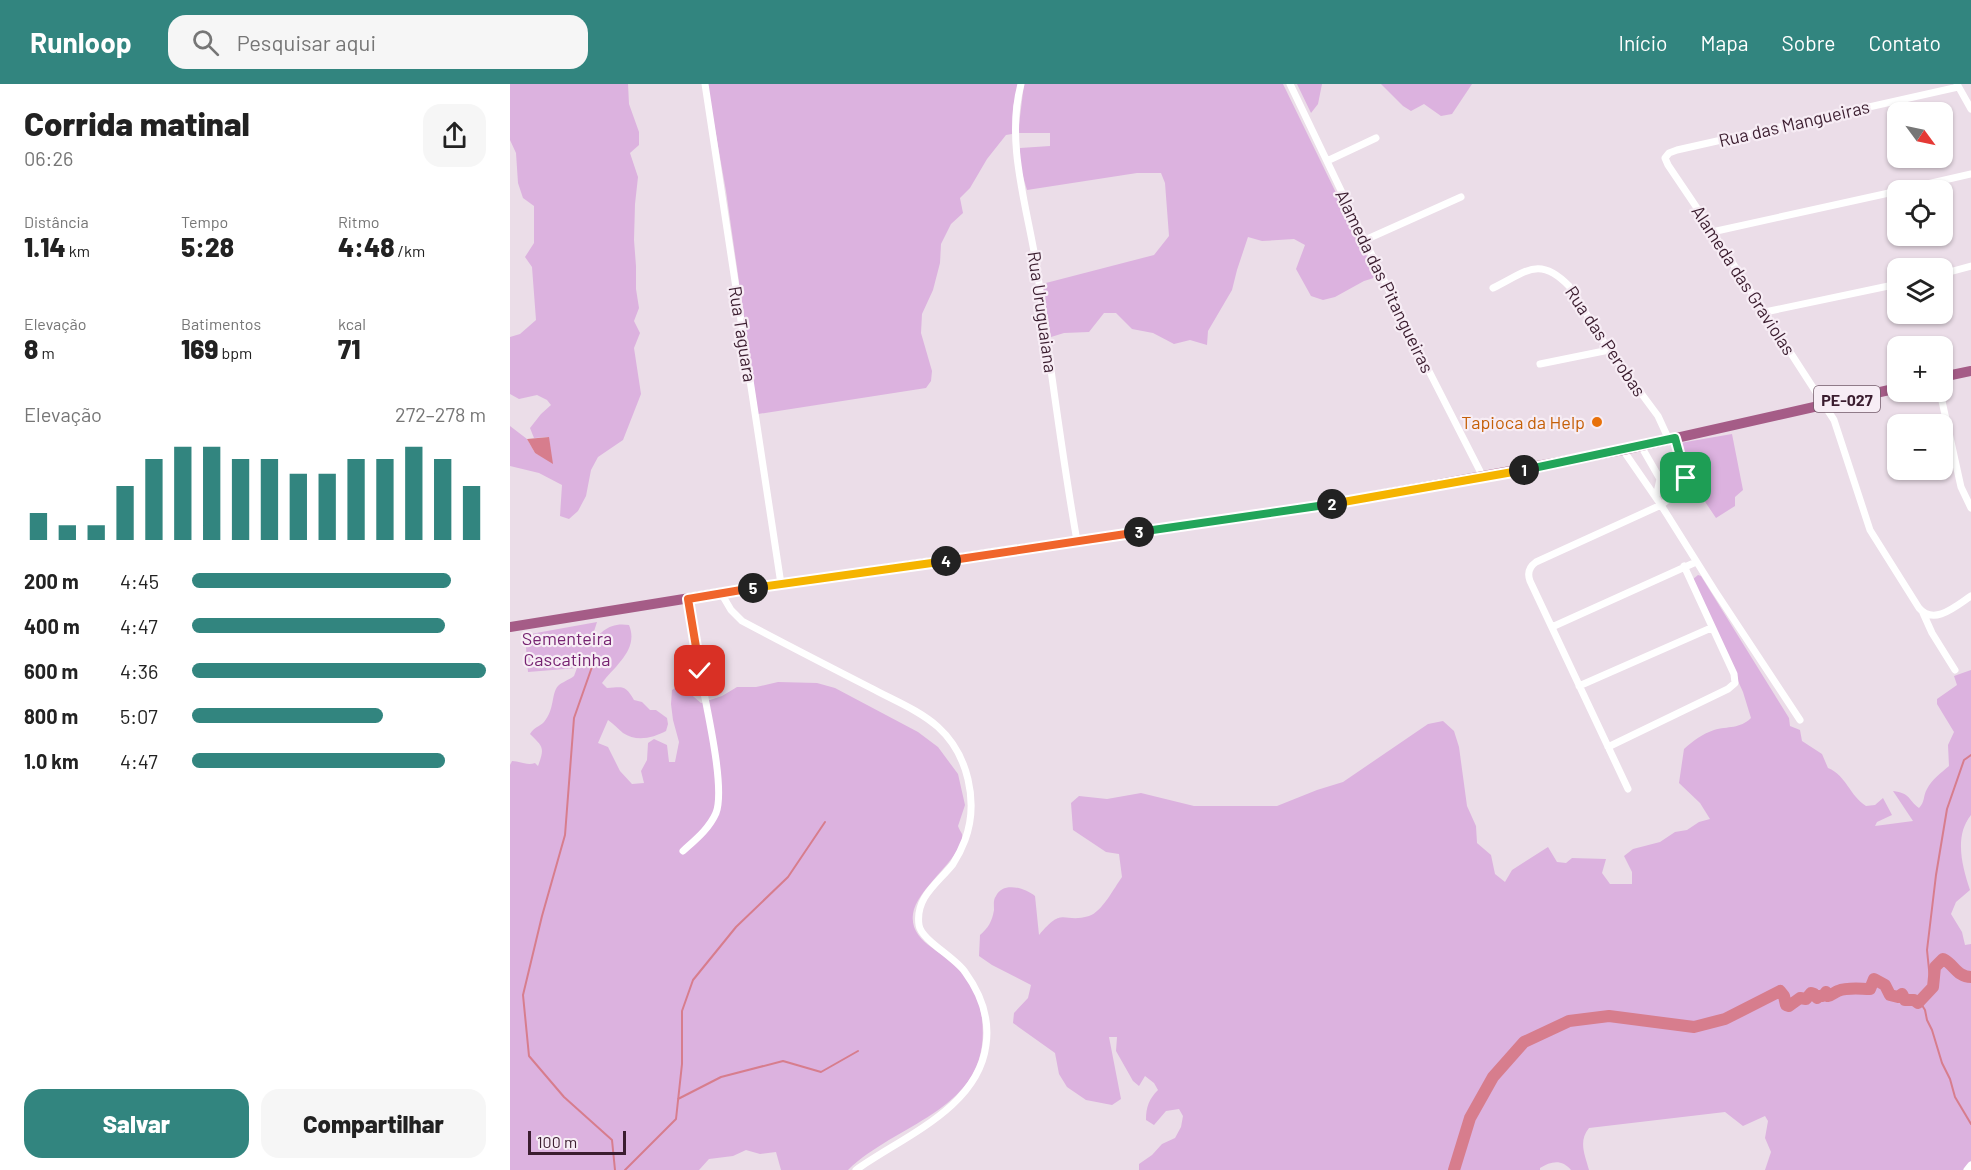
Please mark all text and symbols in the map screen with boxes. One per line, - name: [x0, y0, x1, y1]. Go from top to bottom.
- search box: [168, 15, 588, 69]
- text: Runloop: [30, 25, 132, 59]
- icon: search: [189, 26, 222, 59]
- text: Pesquisar aqui: [237, 29, 376, 55]
- text: Início: [1619, 30, 1667, 55]
- text: Mapa: [1700, 30, 1749, 55]
- text: Sobre: [1782, 30, 1835, 55]
- text: Contato: [1868, 30, 1941, 55]
- street label: Rua das Mangueiras: [1716, 95, 1872, 151]
- north arrow: [1887, 102, 1953, 168]
- map controls: [1887, 102, 1953, 480]
- text: Corrida matinal: [24, 103, 250, 143]
- button: share: [423, 104, 486, 167]
- text: 06:26: [24, 146, 73, 170]
- button: locate: [1887, 180, 1953, 246]
- street label: Alameda das Pitangueiras: [1331, 186, 1439, 376]
- street label: Alameda das Graviolas: [1687, 201, 1801, 359]
- text: Distância: [24, 212, 89, 231]
- text: Tempo: [181, 212, 228, 231]
- text: Ritmo: [338, 212, 380, 231]
- text: 1.14: [24, 231, 66, 262]
- text: 5:28: [181, 231, 234, 262]
- text: 4:48: [338, 231, 394, 262]
- text: km: [66, 241, 90, 260]
- text: /km: [394, 241, 425, 260]
- street label: Rua Uruguaiana: [1024, 250, 1062, 374]
- button: layers: [1887, 258, 1953, 324]
- street label: Rua das Perobas: [1561, 282, 1651, 400]
- street label: Rua Taguara: [725, 284, 761, 384]
- text: Elevação: [24, 314, 86, 333]
- text: Batimentos: [181, 314, 261, 333]
- text: kcal: [338, 314, 366, 333]
- text: 8: [24, 333, 38, 364]
- text: 169: [181, 333, 218, 364]
- text: 71: [338, 333, 361, 364]
- button: +: [1887, 336, 1953, 402]
- text: m: [38, 343, 55, 362]
- text: bpm: [218, 343, 252, 362]
- road number: PE-027: [1814, 386, 1880, 412]
- text: Elevação: [24, 402, 102, 426]
- text: 272–278 m: [395, 402, 486, 426]
- place label: Tapioca da Help: [1461, 411, 1585, 433]
- button: −: [1887, 414, 1953, 480]
- marker: Tapioca da Help: [1590, 415, 1604, 429]
- pin: [1660, 452, 1711, 503]
- pin: 1: [1509, 455, 1539, 485]
- text: 1: [1521, 460, 1527, 479]
- icon: arrive: [1669, 461, 1702, 494]
- pin: 2: [1317, 489, 1347, 519]
- text: 2: [1328, 494, 1336, 513]
- pin: 3: [1124, 517, 1154, 547]
- text: 3: [1135, 522, 1143, 541]
- pin: 4: [931, 546, 961, 576]
- text: 4: [941, 551, 951, 570]
- text: 200 m: [24, 569, 79, 593]
- text: 4:45: [120, 569, 159, 593]
- pin: 5: [738, 573, 768, 603]
- text: 5: [749, 578, 757, 597]
- text: 400 m: [24, 614, 80, 638]
- text: 4:47: [120, 614, 158, 638]
- park label: Sementeira Cascatinha: [522, 627, 612, 670]
- pin: [674, 645, 725, 696]
- icon: check: [683, 654, 716, 687]
- text: 600 m: [24, 659, 78, 683]
- text: 4:36: [120, 659, 158, 683]
- text: 800 m: [24, 704, 78, 728]
- text: 5:07: [120, 704, 158, 728]
- text: 1.0 km: [24, 749, 79, 773]
- text: 4:47: [120, 749, 158, 773]
- button: Salvar: [24, 1089, 249, 1158]
- button: Compartilhar: [261, 1089, 486, 1158]
- scale bar: [528, 1128, 626, 1156]
- text: 100 m: [537, 1132, 577, 1151]

